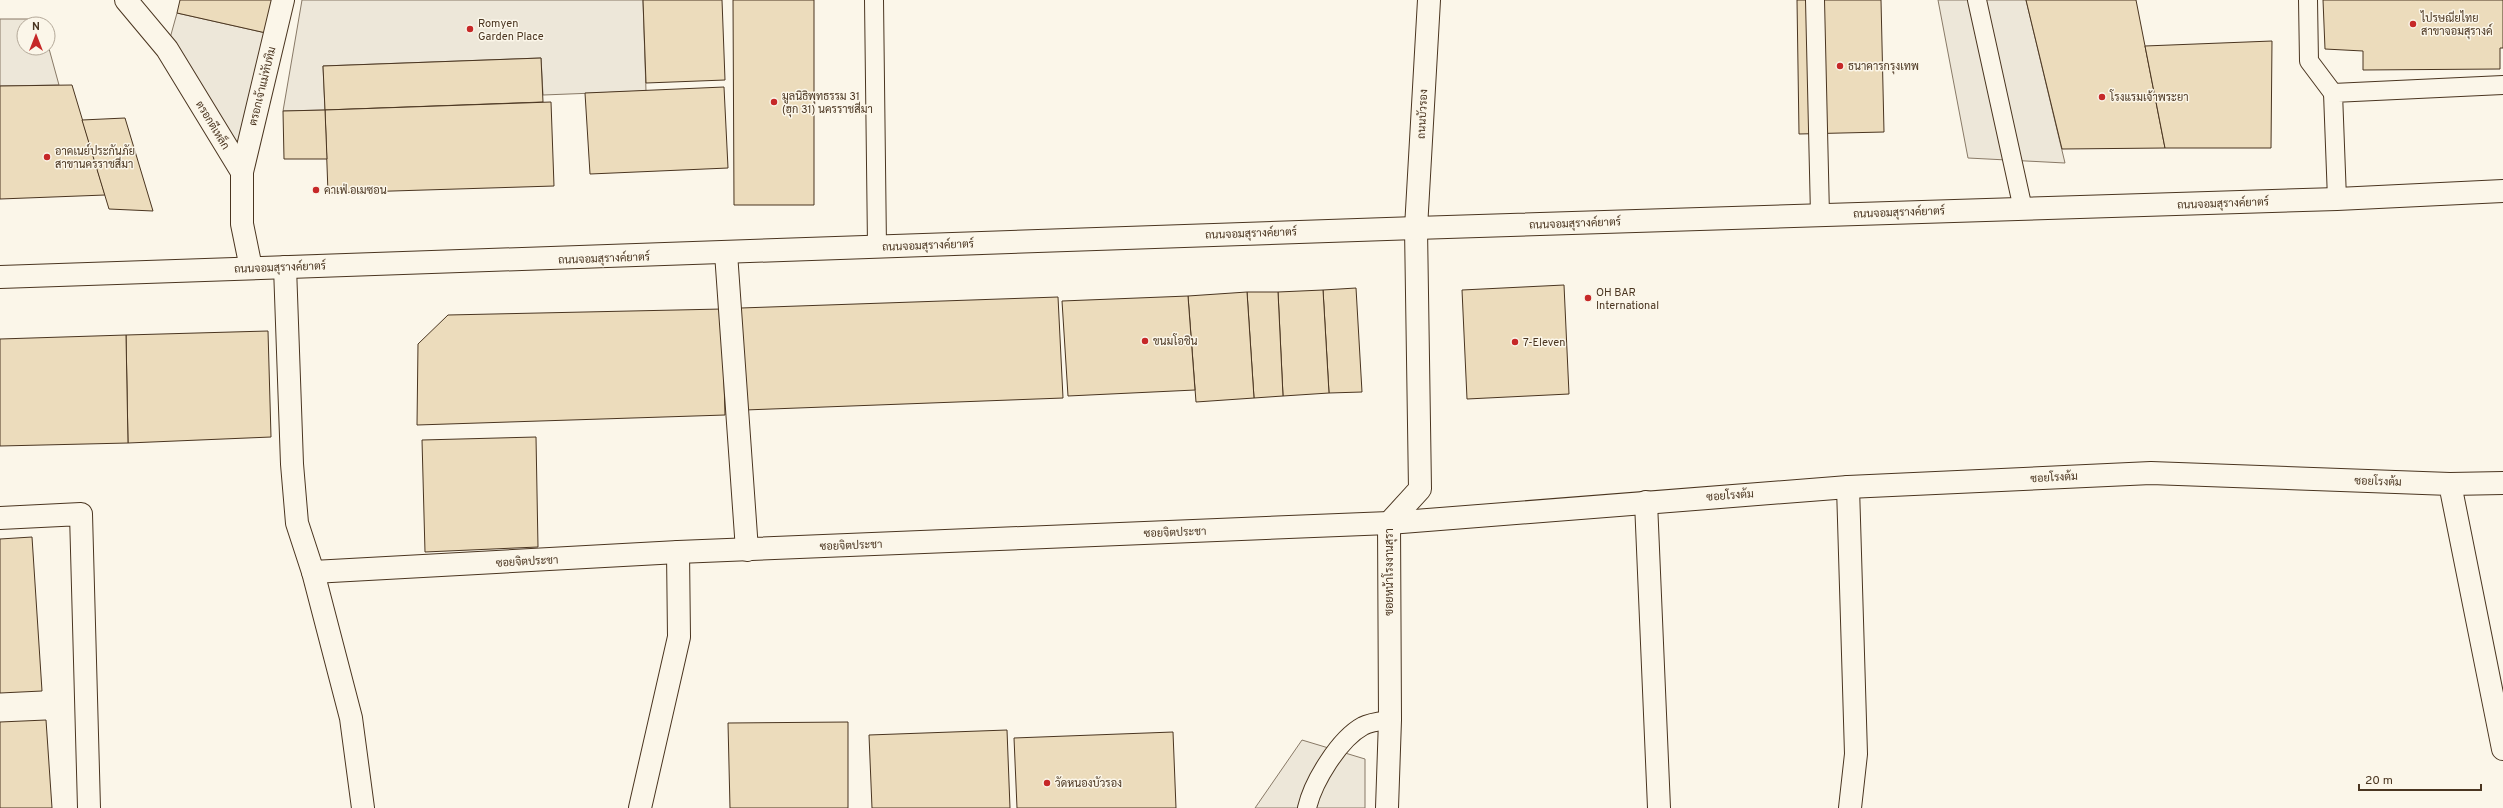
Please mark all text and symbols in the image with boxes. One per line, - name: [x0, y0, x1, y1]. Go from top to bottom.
- place label: ไปรษณียไทย สาขาจอมสุรางค์: [2420, 10, 2493, 40]
- north arrow: [16, 16, 56, 56]
- place label: Romyen Garden Place: [478, 17, 544, 44]
- marker: ไปรษณียไทย สาขาจอมสุรางค์: [2408, 19, 2418, 29]
- text: N: [32, 20, 40, 34]
- marker: Romyen Garden Place: [465, 24, 475, 34]
- street label: ตรอกเจ้าแม่ทับทิม: [245, 45, 280, 127]
- place label: ธนาคารกรุงเทพ: [1848, 60, 1919, 75]
- marker: ธนาคารกรุงเทพ: [1835, 61, 1845, 71]
- street label: ถนนบัวรอง: [1414, 89, 1431, 139]
- place label: โรงแรมเจ้าพระยา: [2109, 89, 2189, 105]
- place label: มูลนิธิพุทธรรม 31 (ฮุก 31) นครราชสีมา: [782, 90, 873, 118]
- marker: โรงแรมเจ้าพระยา: [2097, 92, 2107, 102]
- street label: ตรอกตีเหล็ก: [192, 97, 235, 153]
- marker: มูลนิธิพุทธรรม 31 (ฮุก 31) นครราชสีมา: [769, 97, 779, 107]
- place label: อาคเนย์ประกันภัย สาขานครราชสีมา: [55, 143, 135, 172]
- marker: อาคเนย์ประกันภัย สาขานครราชสีมา: [42, 152, 52, 162]
- place label: คาเฟ่ อเมซอน: [324, 183, 387, 198]
- marker: คาเฟ่ อเมซอน: [311, 185, 321, 195]
- street label: ถนนจอมสุรางค์ยาตร์: [2177, 193, 2269, 214]
- street label: ถนนจอมสุรางค์ยาตร์: [1853, 202, 1945, 223]
- street label: ถนนจอมสุรางค์ยาตร์: [1529, 213, 1621, 234]
- street label: ถนนจอมสุรางค์ยาตร์: [1205, 223, 1297, 244]
- street label: ถนนจอมสุรางค์ยาตร์: [882, 235, 974, 256]
- street label: ถนนจอมสุรางค์ยาตร์: [558, 248, 650, 269]
- street label: ถนนจอมสุรางค์ยาตร์: [234, 257, 326, 278]
- place label: OH BAR International: [1596, 286, 1659, 313]
- marker: OH BAR International: [1583, 293, 1593, 303]
- place label: ขนมโอชิน: [1153, 333, 1198, 349]
- marker: ขนมโอชิน: [1140, 336, 1150, 346]
- place label: 7-Eleven: [1523, 336, 1565, 350]
- marker: 7-Eleven: [1510, 337, 1520, 347]
- street label: ซอยโรงต้ม: [2030, 468, 2078, 486]
- street label: ซอยโรงต้ม: [2354, 472, 2402, 490]
- street label: ซอยโรงต้ม: [1706, 485, 1754, 505]
- street label: ซอยจิตประชา: [1143, 525, 1207, 541]
- street label: ซอยหน้าโรงงานสุรา: [1381, 528, 1398, 616]
- street label: ซอยจิตประชา: [819, 538, 883, 554]
- street label: ซอยจิตประชา: [495, 553, 559, 571]
- scale bar: [2359, 766, 2481, 792]
- text: 20 m: [2365, 773, 2393, 789]
- place label: วัดหนองบัวรอง: [1055, 776, 1122, 791]
- marker: วัดหนองบัวรอง: [1042, 778, 1052, 788]

